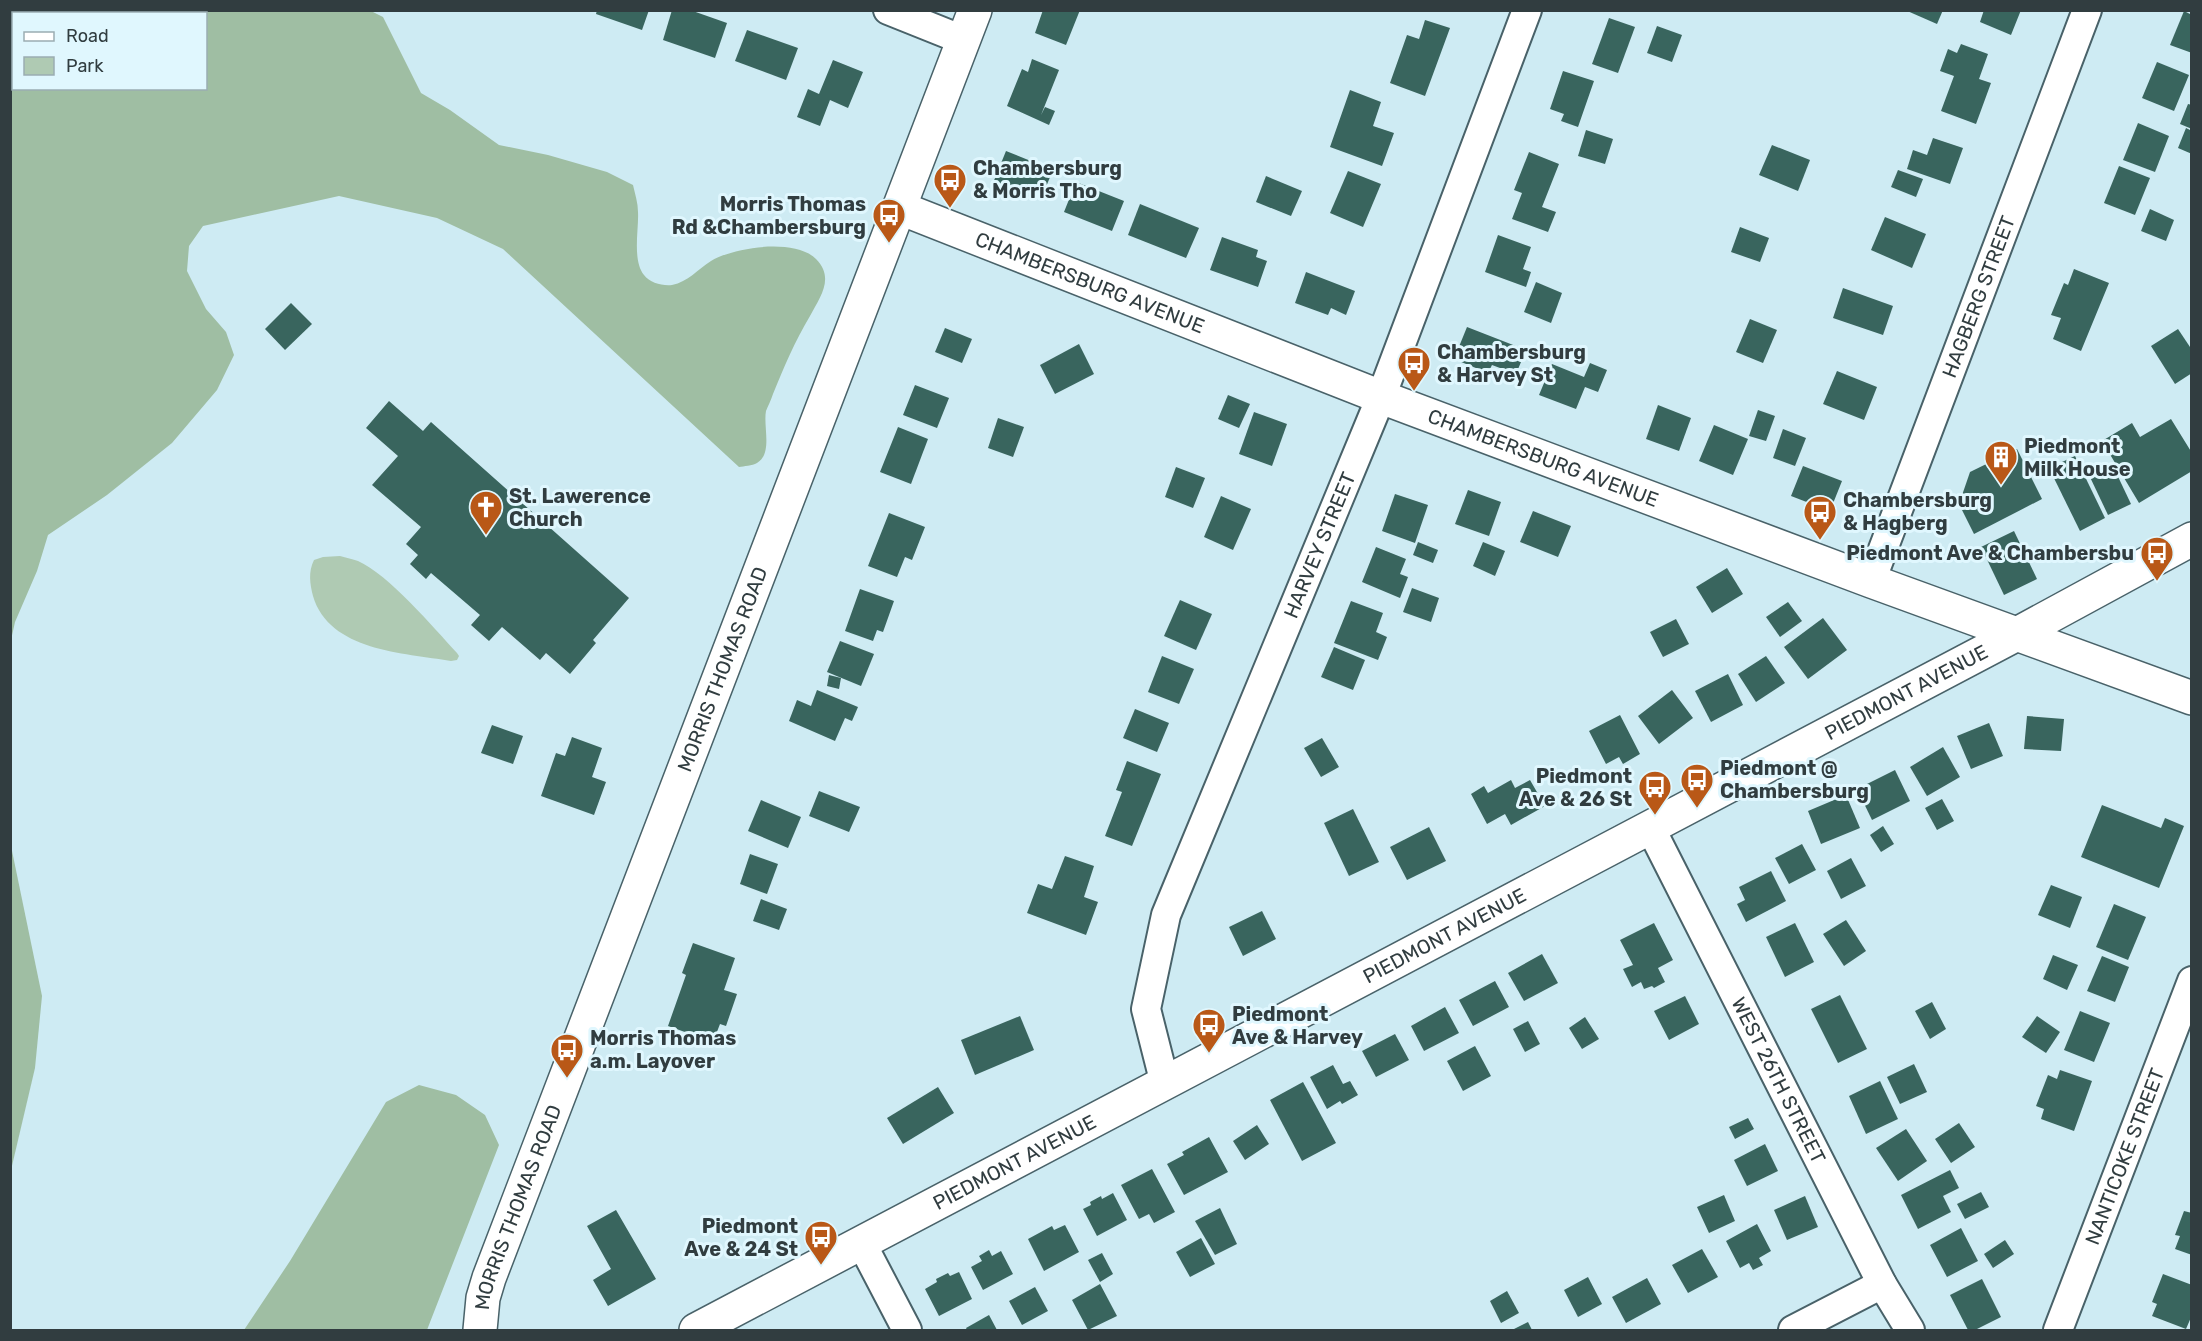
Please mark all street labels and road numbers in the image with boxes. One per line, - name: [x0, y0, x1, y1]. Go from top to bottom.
- street label: HAGBERG STREET: [1937, 212, 2020, 381]
- street label: CHAMBERSBURG AVENUE: [972, 227, 1208, 338]
- street label: CHAMBERSBURG AVENUE: [1425, 404, 1662, 512]
- street label: HARVEY STREET: [1279, 468, 1361, 622]
- street label: MORRIS THOMAS ROAD: [672, 563, 772, 775]
- street label: PIEDMONT AVENUE: [1821, 640, 1992, 745]
- street label: PIEDMONT AVENUE: [1359, 883, 1530, 988]
- street label: WEST 26TH STREET: [1726, 993, 1831, 1168]
- street label: NANTICOKE STREET: [2080, 1064, 2170, 1248]
- street label: MORRIS THOMAS ROAD: [470, 1101, 566, 1311]
- street label: PIEDMONT AVENUE: [929, 1109, 1100, 1215]

